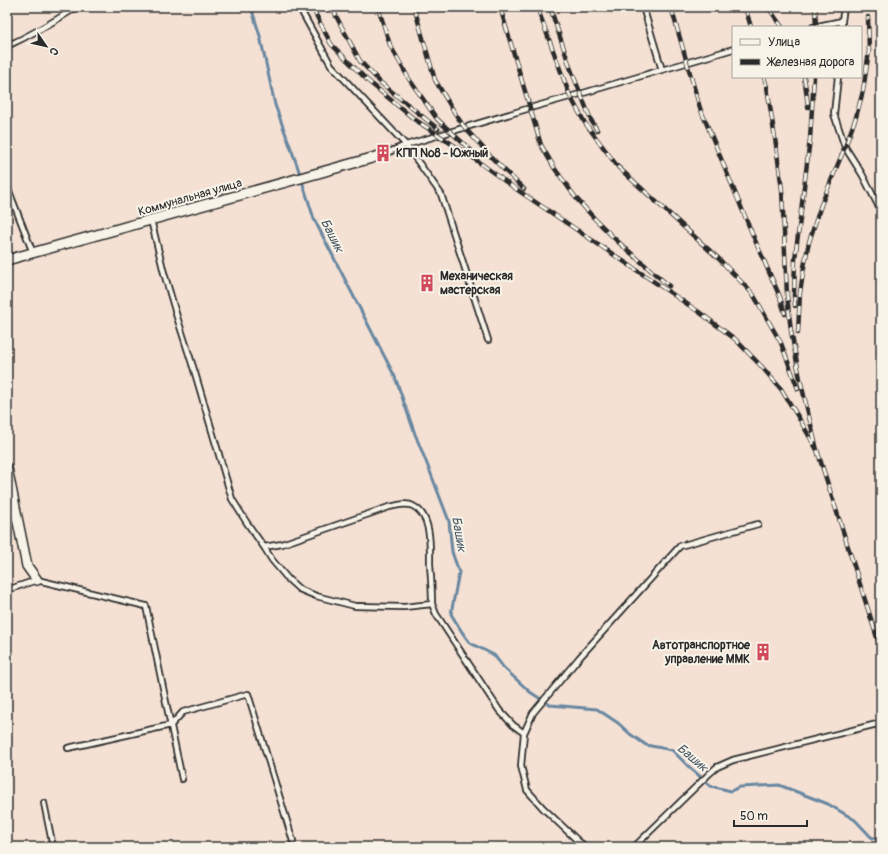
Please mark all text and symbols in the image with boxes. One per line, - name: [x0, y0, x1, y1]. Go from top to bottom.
- north arrow: [26, 26, 66, 66]
- legend: [732, 26, 862, 78]
- text: Улица: [768, 35, 800, 50]
- text: С: [46, 45, 61, 58]
- text: Железная дорога: [766, 55, 855, 70]
- building icon: КПП №8 - Южный: [373, 143, 393, 163]
- place label: КПП №8 - Южный: [396, 146, 489, 161]
- street label: Коммунальная улица: [136, 175, 244, 219]
- water label: Башик: [317, 216, 348, 256]
- place label: Механическая мастерская: [440, 269, 513, 298]
- building icon: Механическая мастерская: [417, 273, 437, 293]
- water label: Башик: [448, 515, 470, 554]
- place label: Автотранспортное управление ММК: [652, 638, 751, 667]
- building icon: Автотранспортное управление ММК: [753, 642, 773, 662]
- water label: Башик: [674, 740, 712, 776]
- scale bar: [734, 802, 807, 828]
- text: 50 m: [740, 809, 768, 824]

